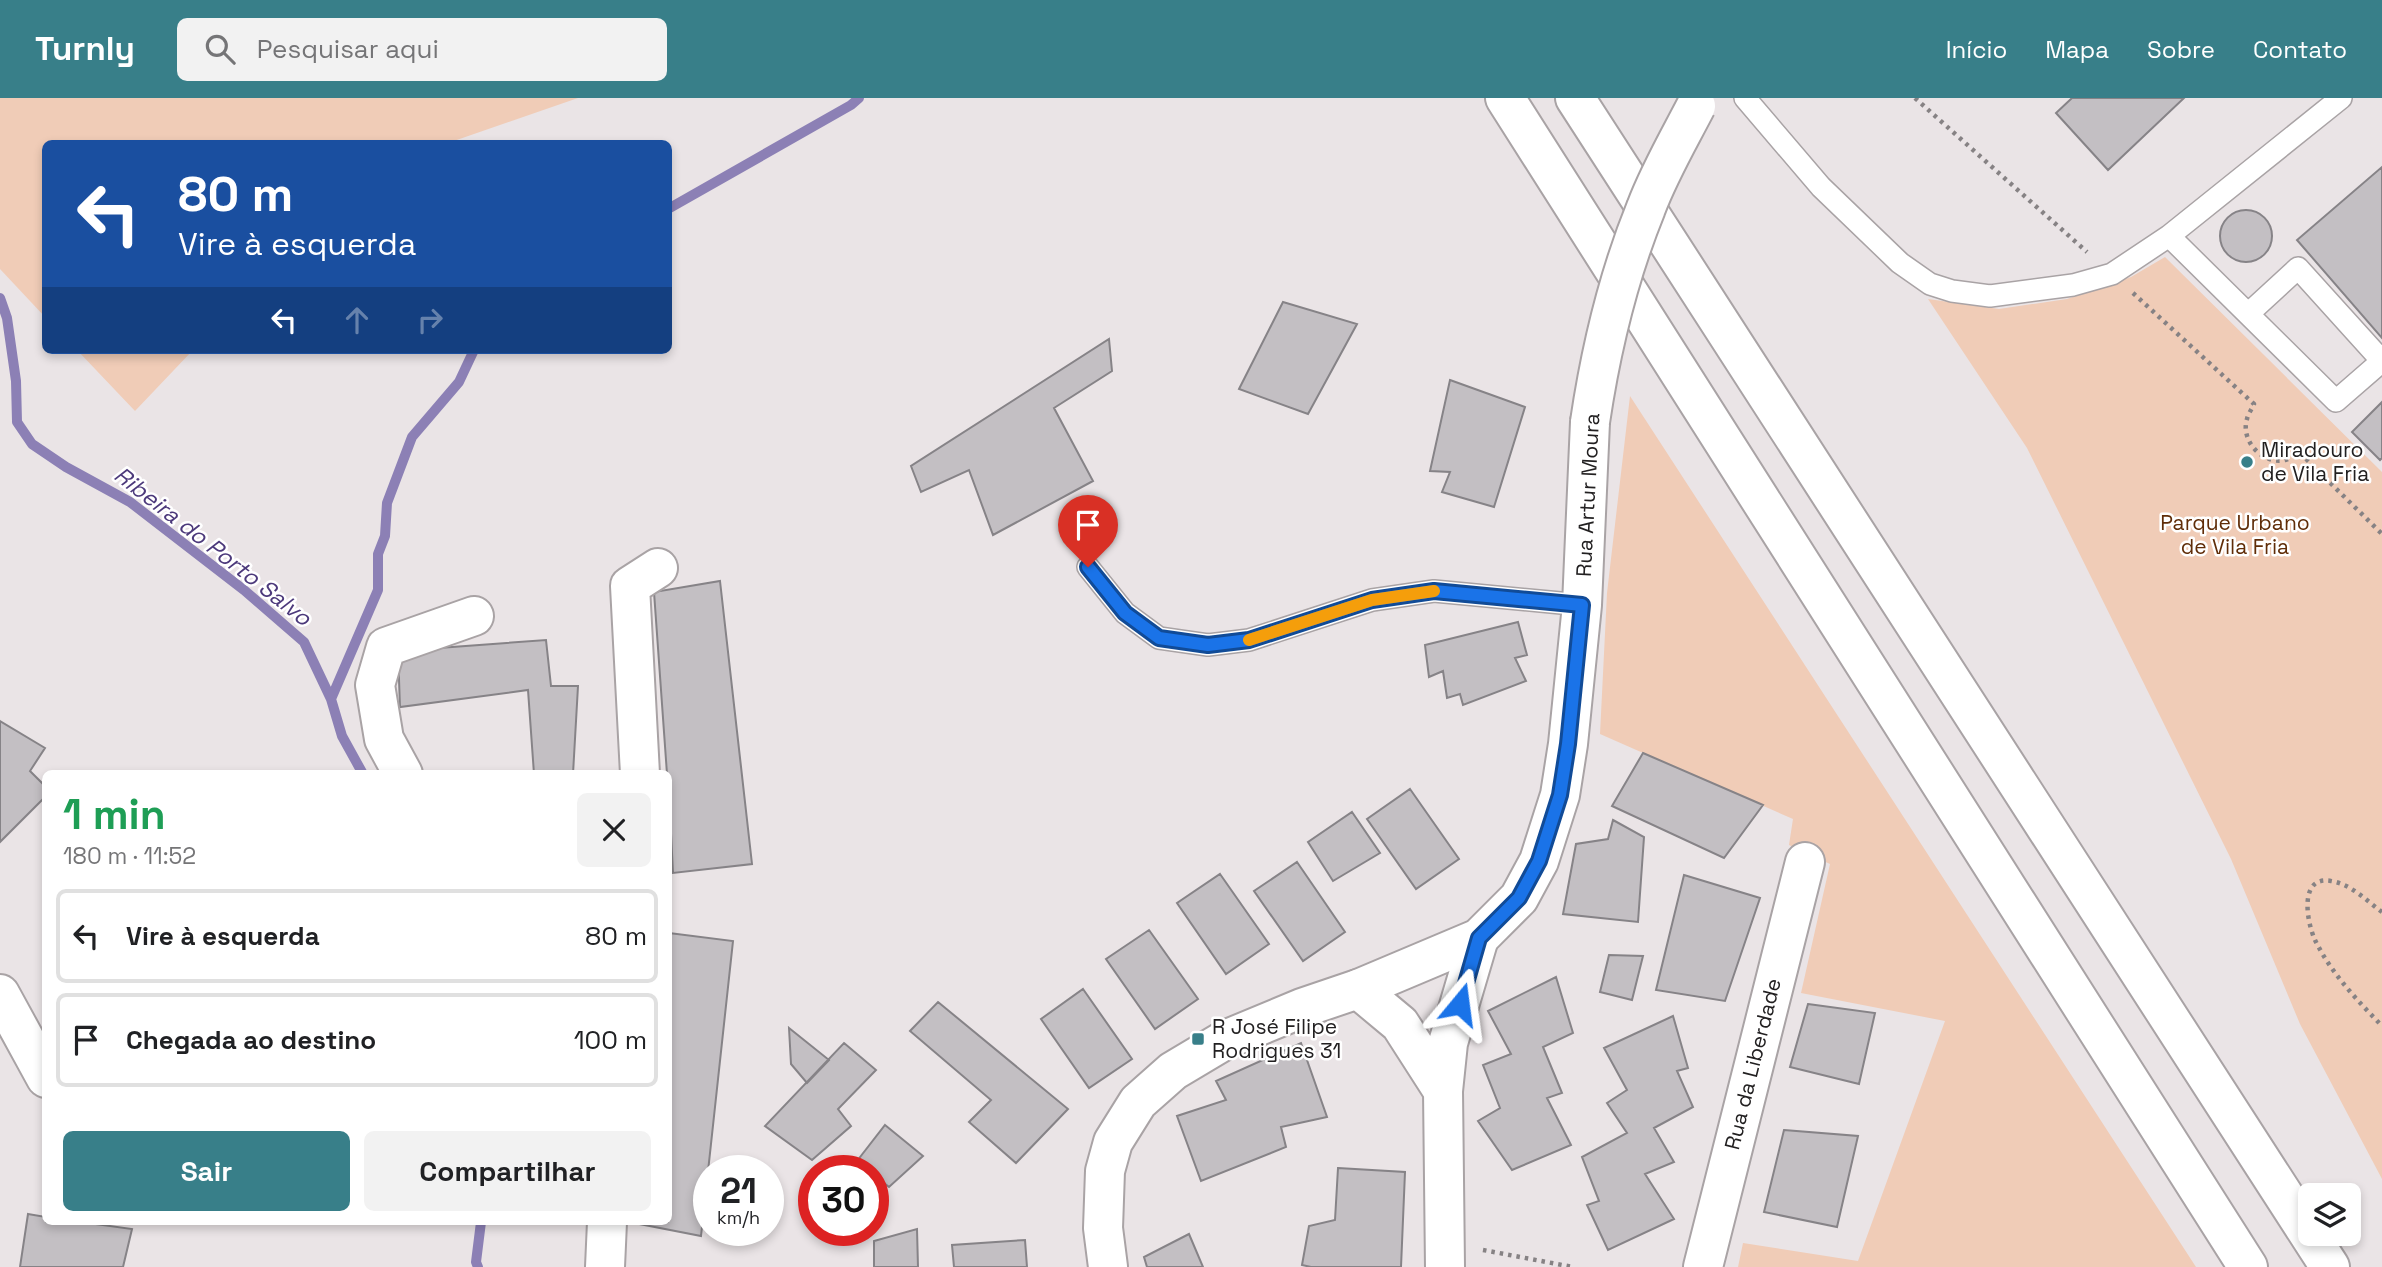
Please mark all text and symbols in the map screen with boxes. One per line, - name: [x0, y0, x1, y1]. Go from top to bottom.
- search box: [177, 18, 667, 81]
- text: Turnly: [35, 28, 135, 70]
- icon: search: [201, 30, 239, 68]
- text: Pesquisar aqui: [257, 32, 439, 66]
- text: Início: [1946, 34, 2007, 65]
- text: Mapa: [2045, 34, 2109, 65]
- text: Sobre: [2147, 34, 2215, 65]
- text: Contato: [2253, 34, 2347, 65]
- text: 80 m: [178, 163, 293, 225]
- icon: left: [63, 168, 154, 259]
- text: Vire à esquerda: [178, 224, 416, 264]
- icon: left: [265, 301, 303, 339]
- icon: ahead: [338, 301, 376, 339]
- icon: right: [411, 301, 449, 339]
- street label: Rua Artur Moura: [1570, 412, 1605, 578]
- place label: Miradouro de Vila Fria: [2261, 436, 2369, 487]
- marker: Miradouro de Vila Fria: [2239, 454, 2255, 470]
- water label: Ribeira do Porto Salvo: [108, 460, 318, 633]
- pin: [1058, 495, 1118, 567]
- icon: arrive: [1069, 506, 1107, 544]
- park label: Parque Urbano de Vila Fria: [2160, 509, 2310, 560]
- text: 1 min: [63, 788, 166, 841]
- button: close: [577, 793, 651, 867]
- text: 180 m · 11:52: [63, 841, 196, 871]
- icon: left: [67, 917, 105, 955]
- text: Vire à esquerda: [126, 919, 320, 953]
- text: 80 m: [585, 919, 647, 953]
- position arrow: [1423, 967, 1497, 1041]
- street label: Rua da Liberdade: [1718, 975, 1787, 1153]
- place label: R José Filipe Rodrigues 31: [1212, 1013, 1341, 1064]
- icon: arrive: [67, 1021, 105, 1059]
- text: Chegada ao destino: [126, 1023, 376, 1057]
- text: 100 m: [574, 1023, 647, 1057]
- marker: R José Filipe Rodrigues 31: [1190, 1031, 1206, 1047]
- button: Sair: [63, 1131, 350, 1211]
- button: Compartilhar: [364, 1131, 651, 1211]
- speed limit sign: 30: [798, 1155, 889, 1246]
- text: 21: [720, 1169, 757, 1213]
- map controls: [2298, 1183, 2361, 1246]
- button: layers: [2298, 1183, 2361, 1246]
- text: km/h: [717, 1206, 760, 1229]

